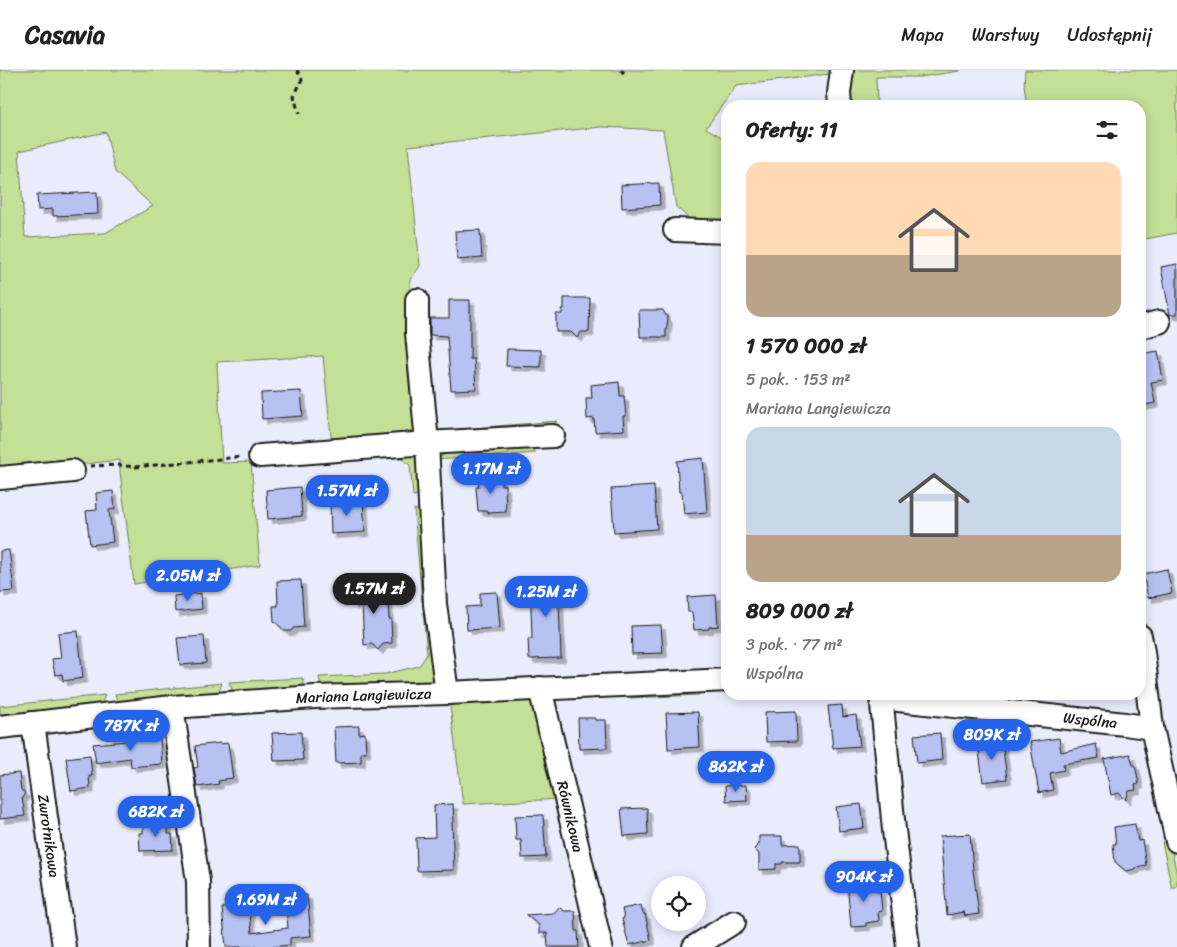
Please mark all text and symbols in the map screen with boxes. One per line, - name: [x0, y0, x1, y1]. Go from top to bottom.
- text: Casavia: [25, 14, 105, 56]
- text: Mapa: [901, 19, 944, 51]
- text: Warstwy: [972, 19, 1039, 51]
- text: Udostępnij: [1067, 19, 1152, 51]
- text: Oferty: 11: [746, 111, 838, 149]
- icon: filters: [1093, 116, 1121, 144]
- icon: home: [889, 195, 979, 285]
- text: 1 570 000 zł: [746, 327, 866, 365]
- text: 5 pok. · 153 m²: [746, 365, 851, 394]
- text: Mariana Langiewicza: [746, 394, 891, 423]
- pin: 1.17M zł: [439, 452, 543, 495]
- text: 1.17M zł: [462, 454, 520, 483]
- icon: home: [889, 460, 979, 550]
- pin: 1.57M zł: [295, 474, 399, 517]
- text: 1.57M zł: [317, 476, 377, 505]
- pin: 2.05M zł: [136, 560, 240, 602]
- text: 2.05M zł: [156, 561, 220, 590]
- pin: 1.57M zł: [322, 572, 426, 615]
- text: 1.57M zł: [344, 574, 404, 603]
- pin: 1.25M zł: [494, 576, 598, 618]
- text: 1.25M zł: [516, 577, 576, 606]
- text: 809 000 zł: [746, 592, 852, 630]
- text: 3 pok. · 77 m²: [746, 630, 842, 659]
- text: Wspólna: [746, 659, 804, 688]
- street label: Mariana Langiewicza: [295, 680, 432, 711]
- street label: Wspólna: [1062, 705, 1119, 736]
- pin: 787K zł: [85, 710, 177, 752]
- text: 787K zł: [104, 711, 158, 740]
- pin: 809K zł: [946, 718, 1038, 761]
- text: 809K zł: [964, 720, 1020, 749]
- pin: 862K zł: [690, 750, 782, 793]
- text: 862K zł: [709, 752, 763, 781]
- street label: Równikowa: [549, 778, 591, 855]
- street label: Zwrotnikowa: [30, 793, 67, 880]
- pin: 682K zł: [110, 796, 202, 838]
- text: 682K zł: [129, 797, 183, 826]
- pin: 904K zł: [818, 860, 910, 903]
- text: 904K zł: [836, 862, 892, 891]
- map controls: [651, 876, 706, 931]
- button: locate: [651, 876, 706, 931]
- pin: 1.69M zł: [214, 884, 318, 926]
- text: 1.69M zł: [236, 885, 296, 914]

